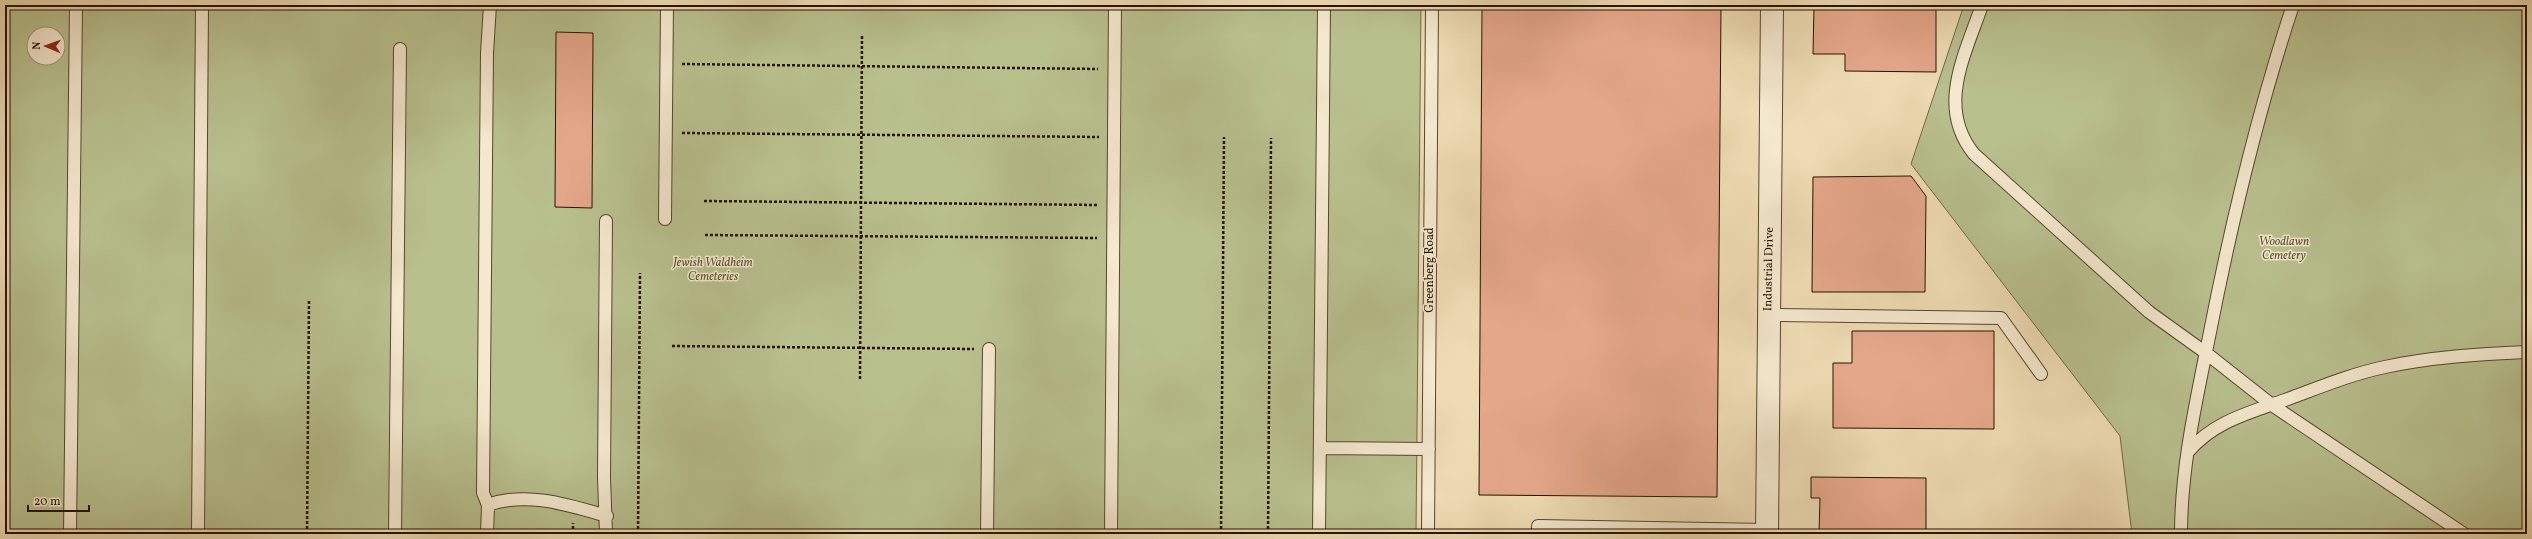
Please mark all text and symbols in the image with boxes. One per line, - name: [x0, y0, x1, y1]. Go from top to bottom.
- north arrow: [26, 26, 66, 66]
- text: N: [30, 41, 45, 50]
- street label: Industrial Drive: [1760, 226, 1778, 311]
- street label: Greenberg Road: [1422, 227, 1438, 313]
- park label: Woodlawn Cemetery: [2259, 234, 2309, 264]
- park label: Jewish Waldheim Cemeteries: [672, 255, 753, 285]
- scale bar: [28, 487, 89, 513]
- text: 20 m: [34, 494, 61, 510]

